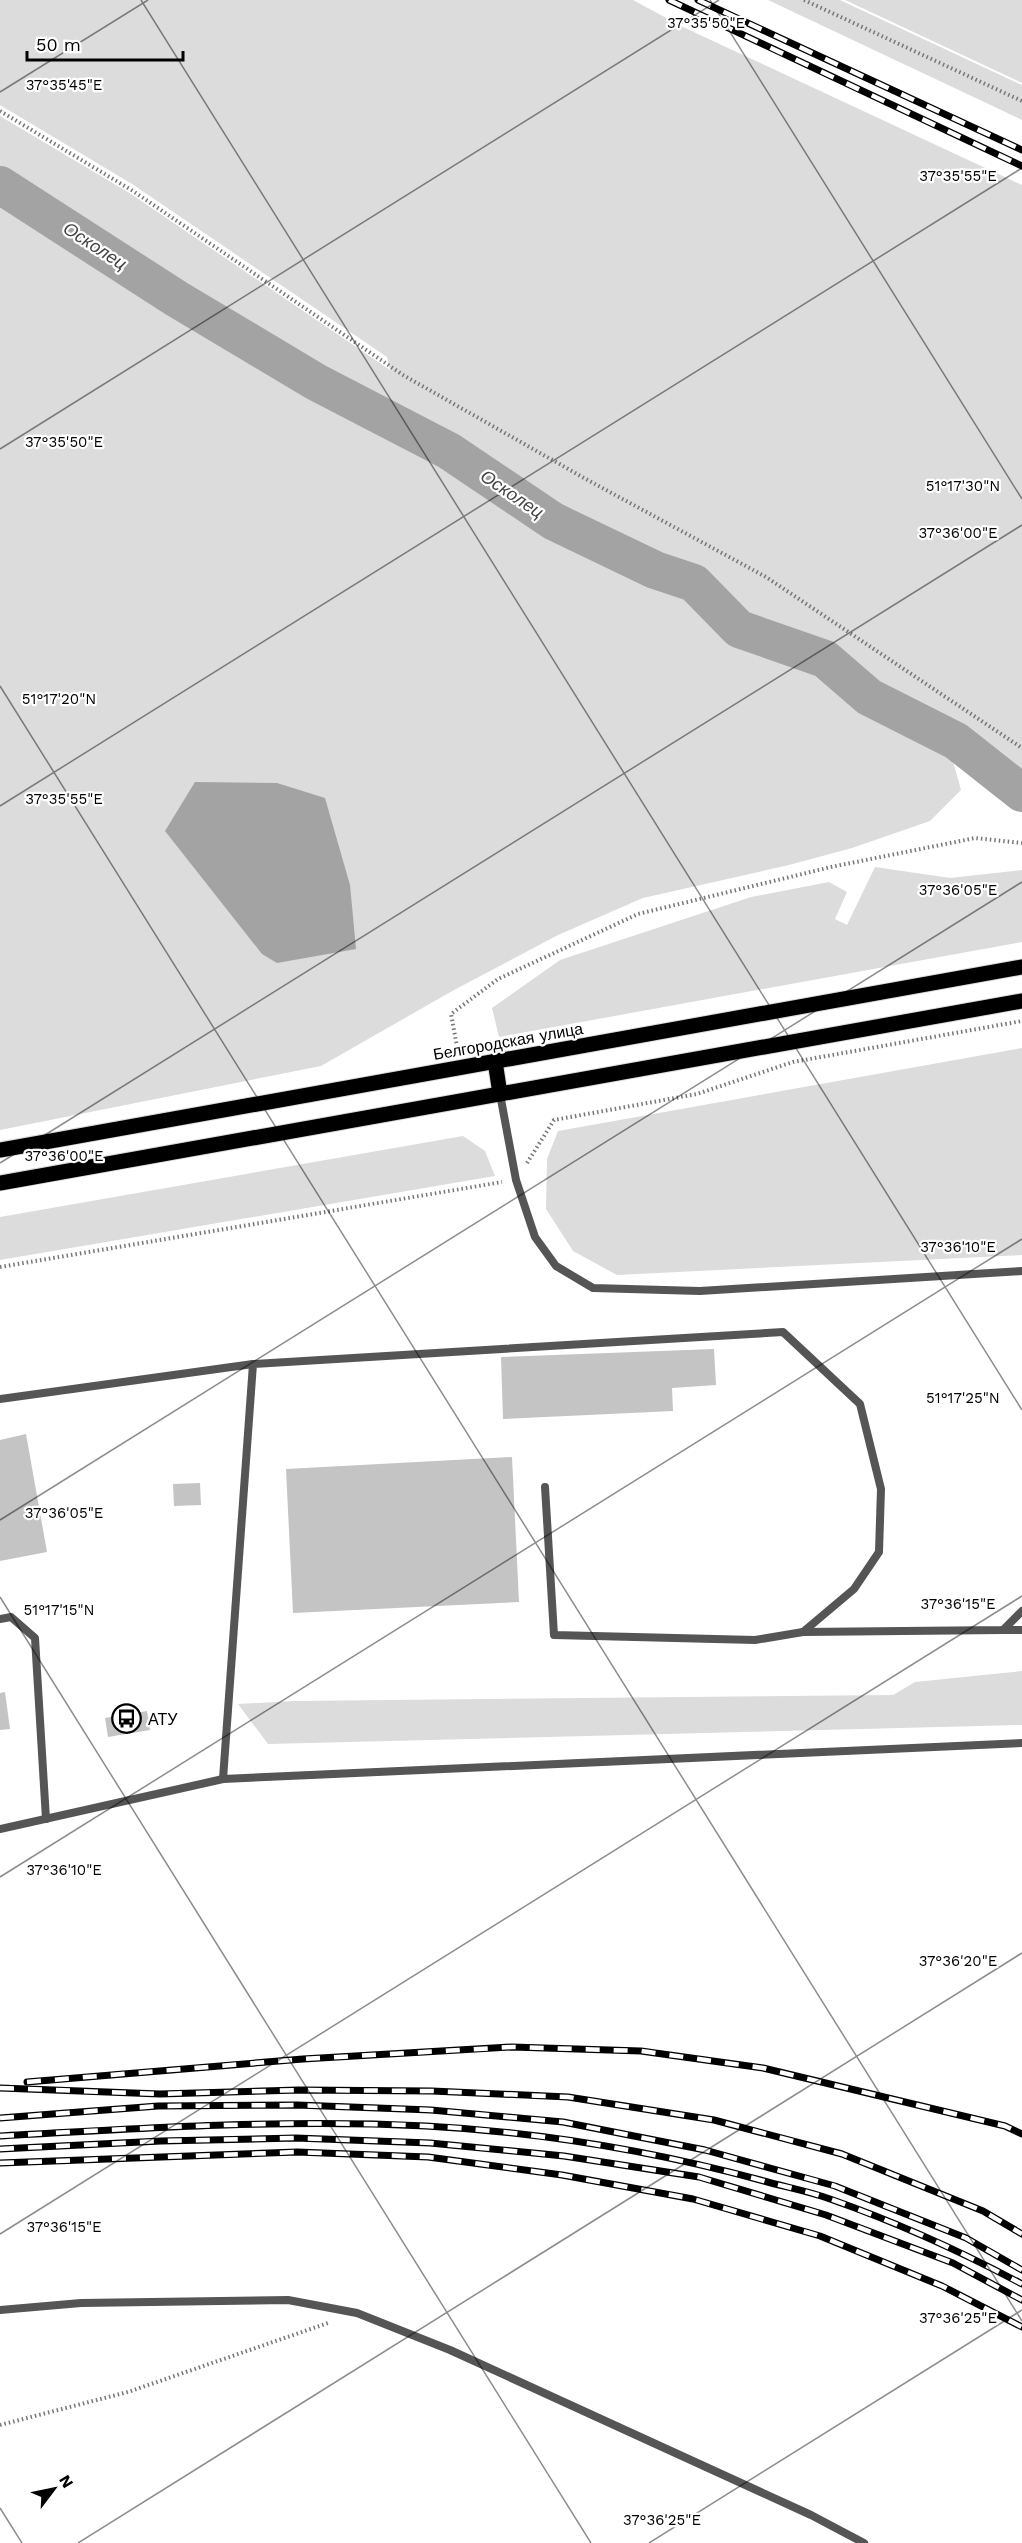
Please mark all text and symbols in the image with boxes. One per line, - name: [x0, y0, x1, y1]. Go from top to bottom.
- text: 37°35'50"E: [667, 14, 745, 32]
- scale bar: [27, 24, 183, 62]
- text: 50 m: [36, 34, 81, 55]
- text: 37°35'45"E: [26, 76, 102, 94]
- text: 37°35'55"E: [919, 167, 997, 185]
- water label: Осколец: [60, 217, 131, 274]
- text: 37°35'50"E: [25, 433, 103, 451]
- water label: Осколец: [477, 465, 548, 522]
- text: 51°17'30"N: [926, 477, 1000, 495]
- text: 37°36'00"E: [918, 524, 998, 542]
- text: 51°17'20"N: [22, 690, 96, 708]
- text: 37°35'55"E: [25, 790, 103, 808]
- text: 37°36'05"E: [919, 881, 997, 899]
- street label: Белгородская улица: [432, 1019, 585, 1064]
- text: 37°36'00"E: [24, 1147, 104, 1165]
- text: 37°36'10"E: [920, 1238, 996, 1256]
- text: 51°17'25"N: [926, 1389, 1000, 1407]
- text: 37°36'05"E: [25, 1504, 103, 1522]
- text: 37°36'15"E: [920, 1595, 996, 1613]
- text: 51°17'15"N: [24, 1601, 94, 1619]
- bus stop icon: АТУ: [111, 1703, 143, 1735]
- place label: АТУ: [148, 1710, 178, 1729]
- text: 37°36'10"E: [26, 1861, 102, 1879]
- text: 37°36'20"E: [919, 1952, 997, 1970]
- text: 37°36'15"E: [26, 2218, 102, 2236]
- text: 37°36'25"E: [919, 2309, 997, 2327]
- north arrow: [24, 2459, 84, 2519]
- text: N: [55, 2471, 77, 2491]
- text: 37°36'25"E: [623, 2511, 701, 2529]

